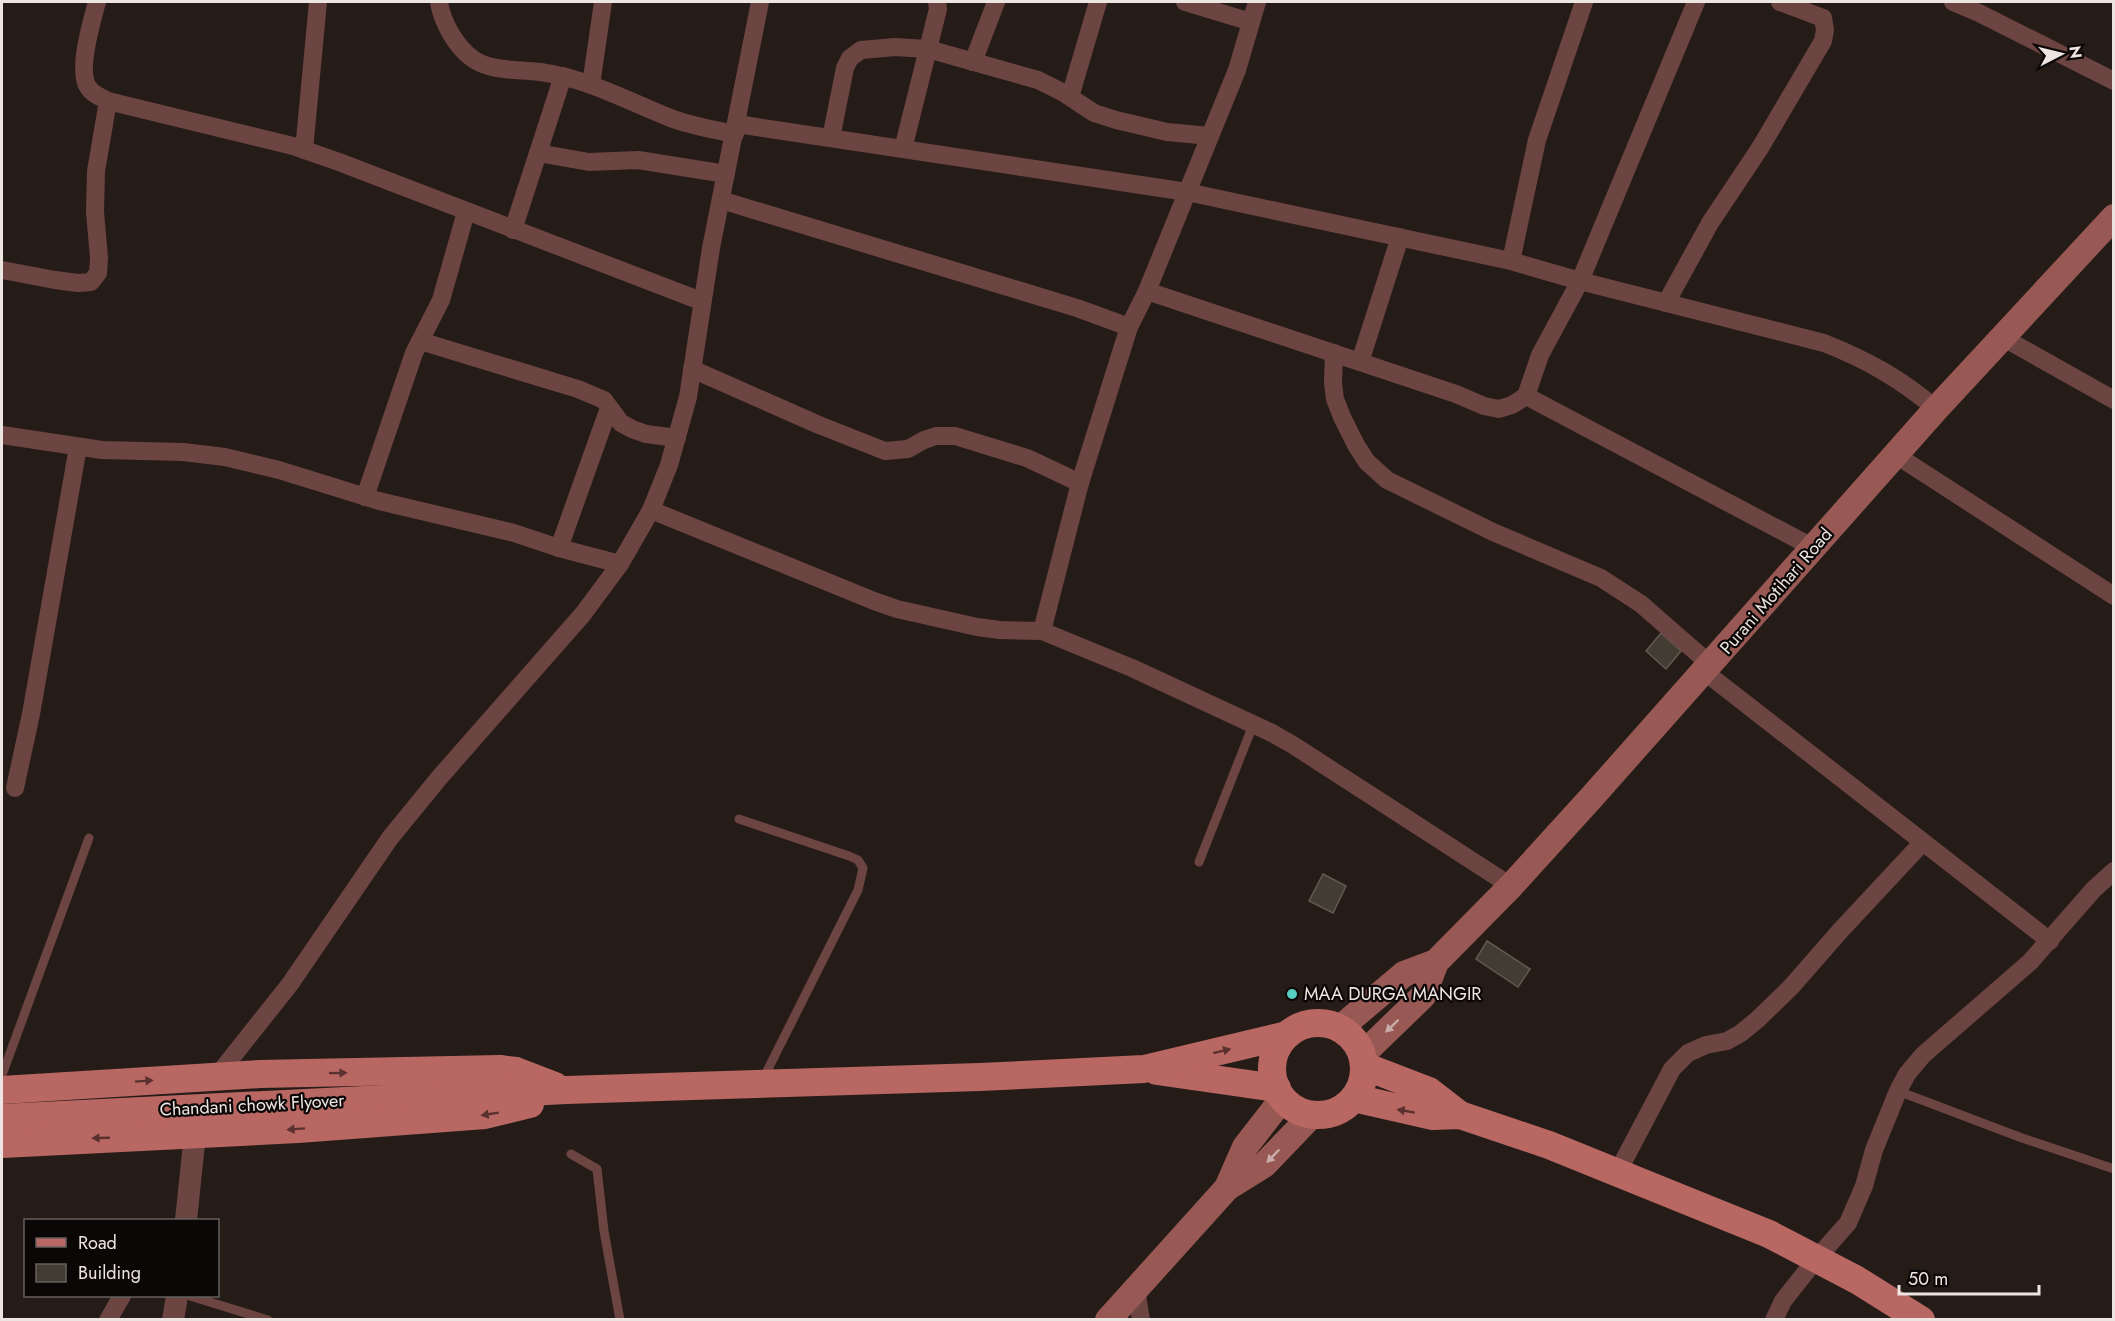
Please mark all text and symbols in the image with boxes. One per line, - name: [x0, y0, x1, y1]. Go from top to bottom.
- north arrow: [2031, 24, 2091, 84]
- text: N: [2063, 45, 2088, 60]
- street label: Purani Motihari Road: [1714, 522, 1838, 660]
- place label: MAA DURGA MANGIR: [1304, 981, 1481, 1007]
- marker: MAA DURGA MANGIR: [1285, 987, 1299, 1001]
- one-way arrow: [1385, 1019, 1400, 1033]
- one-way arrow: [1213, 1045, 1231, 1055]
- one-way arrow: [329, 1068, 348, 1077]
- one-way arrow: [134, 1076, 153, 1085]
- street label: Chandani chowk Flyover: [159, 1087, 346, 1123]
- one-way arrow: [1396, 1106, 1415, 1115]
- one-way arrow: [481, 1110, 500, 1119]
- one-way arrow: [286, 1124, 305, 1133]
- one-way arrow: [92, 1134, 111, 1143]
- one-way arrow: [1266, 1148, 1280, 1163]
- legend: [24, 1219, 219, 1297]
- text: Road: [78, 1230, 117, 1256]
- scale bar: [1899, 1258, 2038, 1296]
- text: Building: [78, 1260, 141, 1286]
- text: 50 m: [1908, 1266, 1948, 1292]

